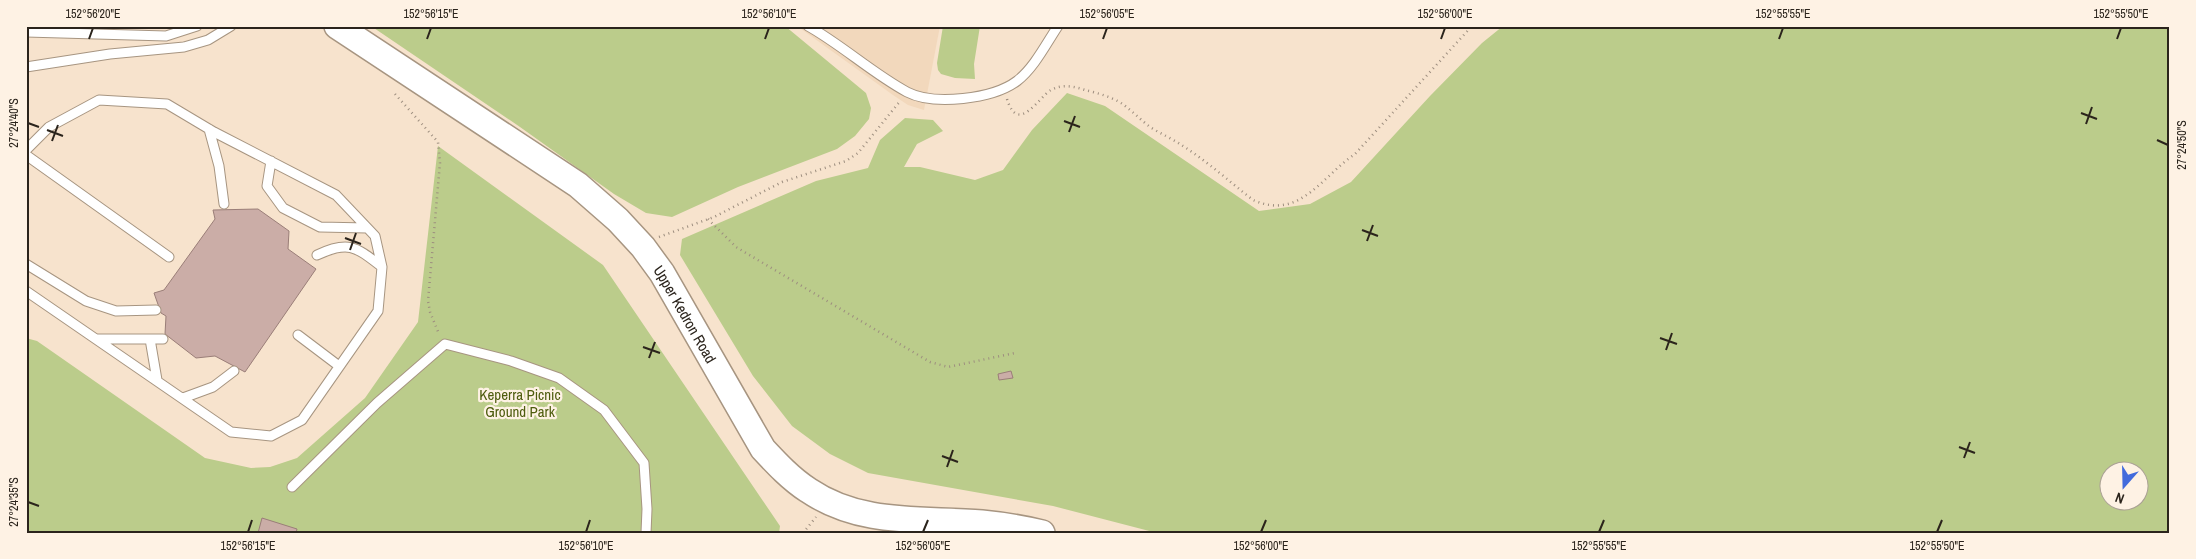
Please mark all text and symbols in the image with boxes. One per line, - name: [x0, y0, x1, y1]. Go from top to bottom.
- text: 152°56'20"E: [65, 6, 121, 22]
- text: 152°56'15"E: [403, 6, 459, 22]
- text: 152°56'10"E: [741, 6, 797, 22]
- text: 152°56'05"E: [1079, 6, 1135, 22]
- text: 152°56'00"E: [1417, 6, 1473, 22]
- text: 152°55'55"E: [1755, 6, 1811, 22]
- text: 152°55'50"E: [2093, 6, 2149, 22]
- text: 27°24'40"S: [6, 98, 22, 148]
- text: 27°24'50"S: [2174, 120, 2190, 170]
- street label: Upper Kedron Road: [649, 261, 722, 367]
- park label: Keperra Picnic Ground Park: [479, 384, 561, 422]
- north arrow: [2098, 462, 2148, 512]
- text: 27°24'35"S: [6, 477, 22, 527]
- text: N: [2113, 488, 2127, 508]
- text: 152°56'15"E: [220, 538, 276, 554]
- text: 152°56'10"E: [558, 538, 614, 554]
- text: 152°56'05"E: [895, 538, 951, 554]
- text: 152°56'00"E: [1233, 538, 1289, 554]
- text: 152°55'55"E: [1571, 538, 1627, 554]
- text: 152°55'50"E: [1909, 538, 1965, 554]

